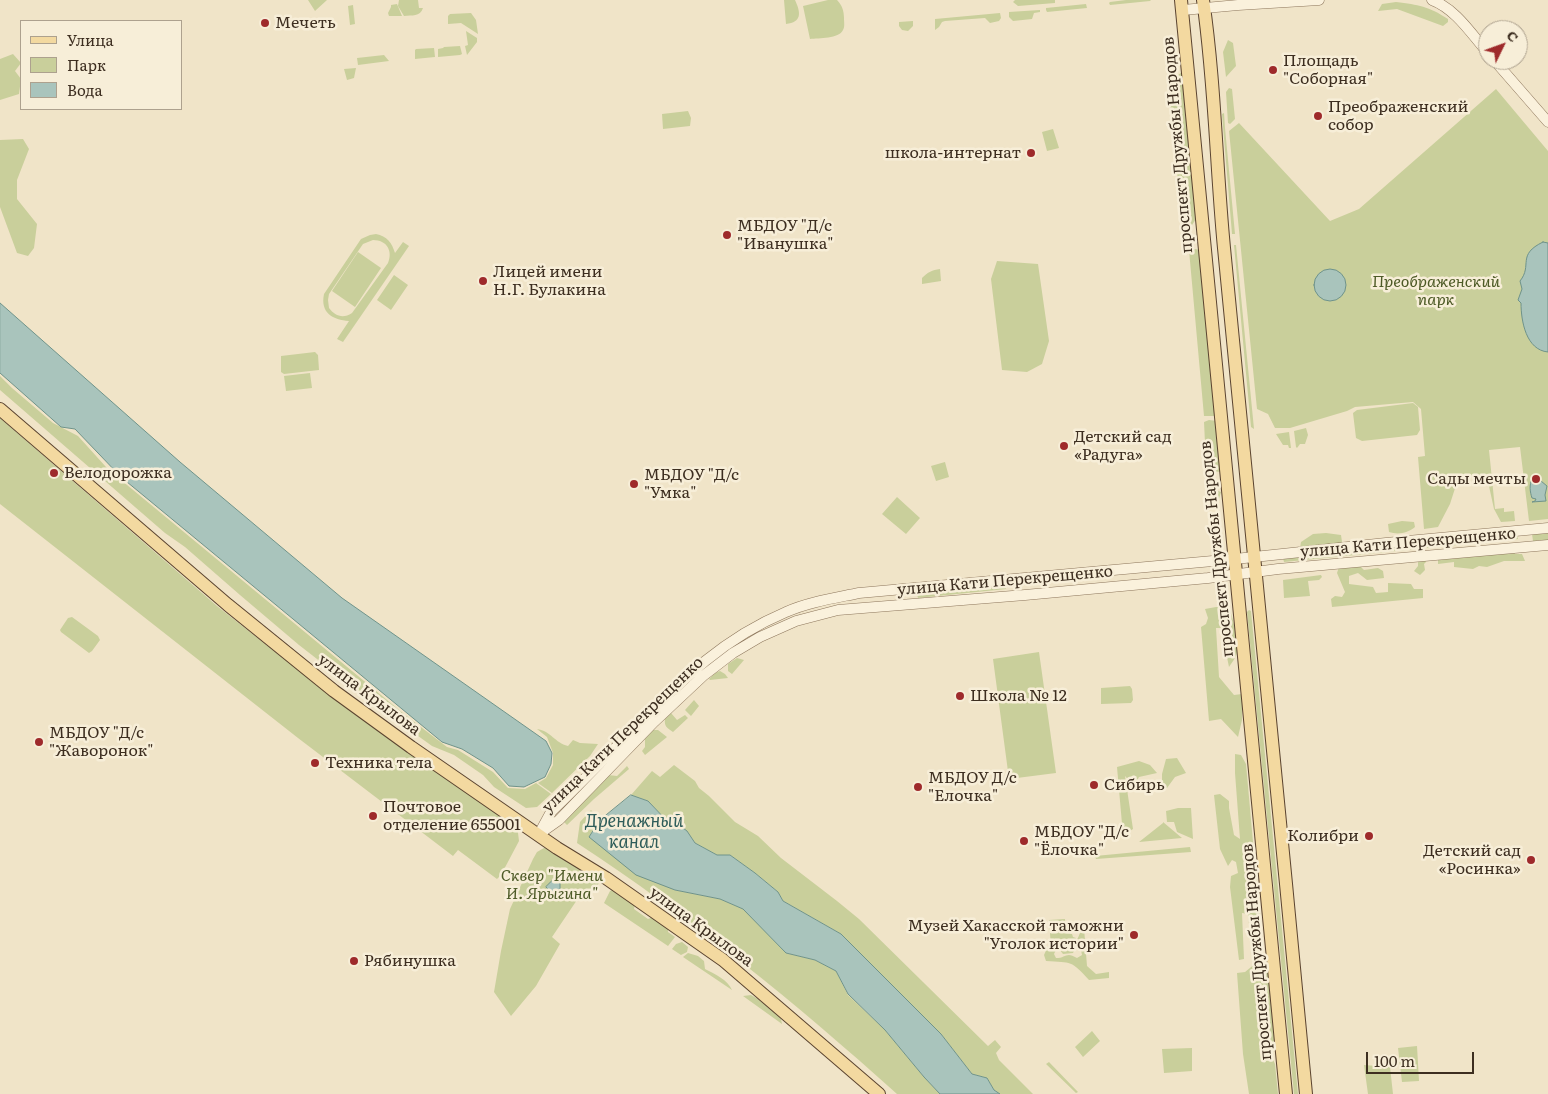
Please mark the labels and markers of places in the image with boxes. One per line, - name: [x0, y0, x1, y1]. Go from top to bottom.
- place label: Мечеть: [275, 13, 336, 33]
- marker: Мечеть: [259, 17, 271, 29]
- place label: Площадь "Соборная": [1283, 51, 1373, 89]
- marker: Площадь "Соборная": [1267, 64, 1279, 76]
- place label: Преображенский собор: [1328, 97, 1469, 135]
- marker: Преображенский собор: [1312, 110, 1324, 122]
- place label: школа-интернат: [885, 143, 1021, 163]
- marker: школа-интернат: [1025, 147, 1037, 159]
- place label: МБДОУ "Д/с "Иванушка": [737, 216, 834, 254]
- marker: МБДОУ "Д/с "Иванушка": [721, 229, 733, 241]
- place label: Лицей имени Н.Г. Булакина: [493, 262, 606, 300]
- marker: Лицей имени Н.Г. Булакина: [477, 275, 489, 287]
- place label: Детский сад «Радуга»: [1074, 427, 1172, 465]
- marker: Детский сад «Радуга»: [1058, 440, 1070, 452]
- place label: Велодорожка: [64, 463, 172, 483]
- place label: МБДОУ "Д/с "Умка": [644, 465, 739, 503]
- marker: Велодорожка: [48, 467, 60, 479]
- place label: Сады мечты: [1427, 469, 1526, 489]
- marker: Сады мечты: [1530, 473, 1542, 485]
- marker: МБДОУ "Д/с "Умка": [628, 478, 640, 490]
- place label: Школа № 12: [970, 686, 1067, 706]
- marker: Школа № 12: [954, 690, 966, 702]
- place label: МБДОУ "Д/с "Жаворонок": [49, 723, 153, 761]
- marker: МБДОУ "Д/с "Жаворонок": [33, 736, 45, 748]
- place label: Техника тела: [325, 753, 432, 773]
- marker: Техника тела: [309, 757, 321, 769]
- place label: МБДОУ Д/с "Елочка": [928, 768, 1017, 806]
- place label: Сибирь: [1104, 775, 1165, 795]
- marker: Сибирь: [1088, 779, 1100, 791]
- marker: МБДОУ Д/с "Елочка": [912, 781, 924, 793]
- place label: Почтовое отделение 655001: [383, 797, 521, 835]
- marker: Почтовое отделение 655001: [367, 810, 379, 822]
- place label: МБДОУ "Д/с "Ёлочка": [1034, 822, 1129, 860]
- place label: Колибри: [1287, 826, 1359, 846]
- marker: Колибри: [1363, 830, 1375, 842]
- marker: МБДОУ "Д/с "Ёлочка": [1018, 835, 1030, 847]
- place label: Детский сад «Росинка»: [1423, 841, 1521, 879]
- marker: Детский сад «Росинка»: [1525, 854, 1537, 866]
- place label: Музей Хакасской таможни "Уголок истории": [907, 916, 1124, 954]
- marker: Музей Хакасской таможни "Уголок истории": [1128, 929, 1140, 941]
- place label: Рябинушка: [364, 951, 456, 971]
- marker: Рябинушка: [348, 955, 360, 967]

